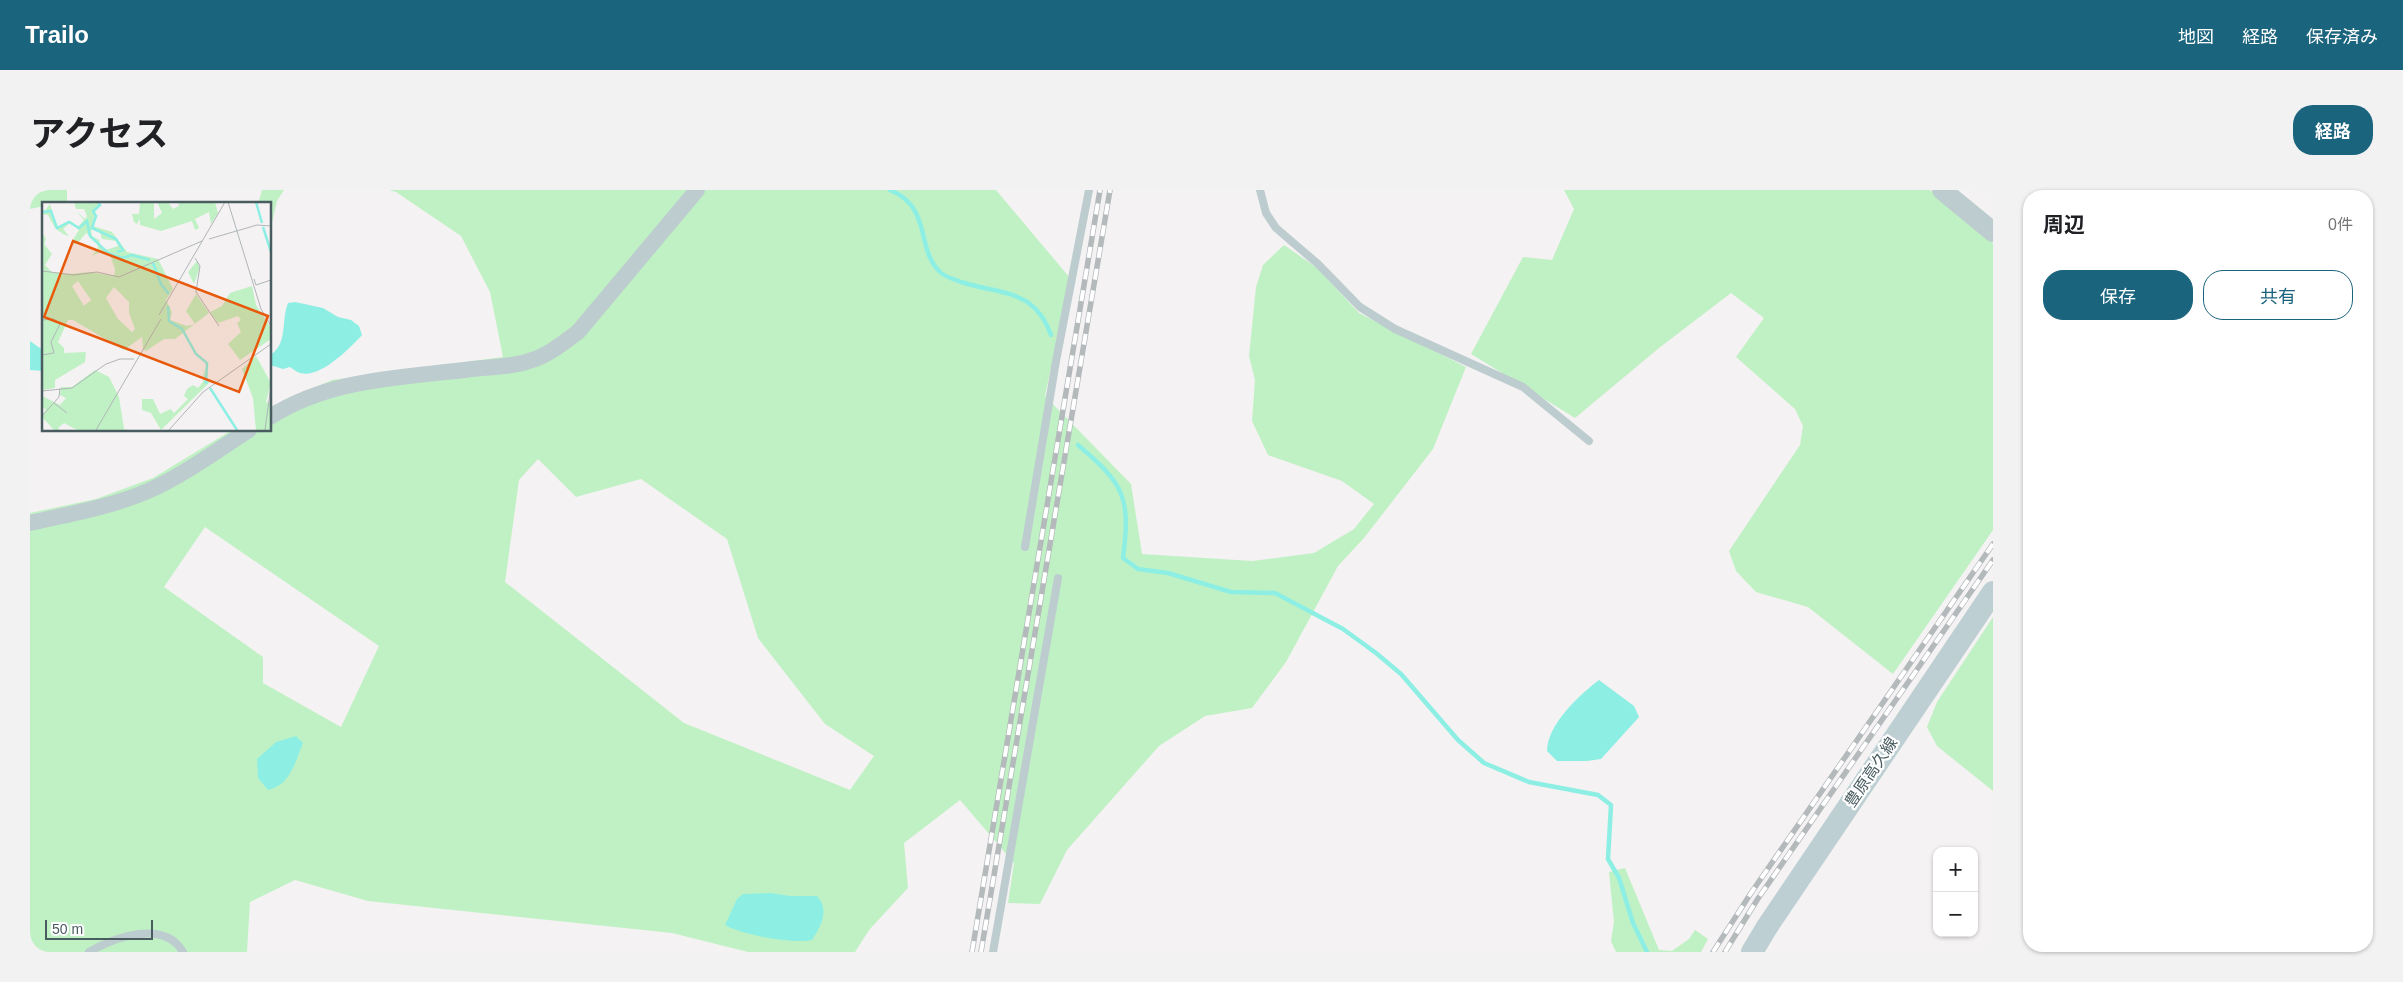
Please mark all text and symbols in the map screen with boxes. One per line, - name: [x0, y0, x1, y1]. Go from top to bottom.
- text: Trailo: [25, 21, 89, 48]
- text: 地図: [2178, 27, 2214, 47]
- text: 経路: [2242, 27, 2278, 47]
- text: 保存済み: [2306, 27, 2378, 47]
- button: 経路: [2293, 105, 2373, 155]
- text: アクセス: [30, 114, 168, 153]
- inset map: [42, 202, 271, 431]
- text: 周辺: [2043, 213, 2085, 236]
- text: 0件: [2328, 216, 2353, 233]
- button: 保存: [2043, 270, 2193, 320]
- button: 共有: [2203, 270, 2353, 320]
- street label: 豊原高久線: [1842, 734, 1900, 810]
- map controls: [1933, 847, 1978, 937]
- button: +: [1933, 847, 1978, 892]
- button: −: [1933, 892, 1978, 937]
- scale bar: [45, 917, 152, 940]
- text: 50 m: [52, 921, 83, 937]

